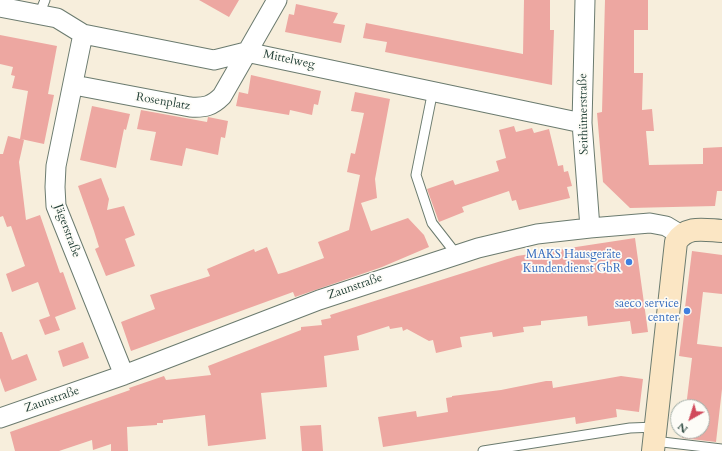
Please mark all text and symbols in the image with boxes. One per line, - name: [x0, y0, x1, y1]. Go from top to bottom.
- street label: Mittelweg: [262, 47, 316, 73]
- street label: Seithümerstraße: [576, 73, 592, 155]
- street label: Rosenplatz: [135, 90, 191, 114]
- street label: Jägerstraße: [51, 202, 83, 260]
- place label: MAKS Hausgeräte Kundendienst GbR: [523, 248, 621, 276]
- marker: MAKS Hausgeräte Kundendienst GbR: [624, 257, 634, 267]
- street label: Zaunstraße: [326, 271, 384, 303]
- place label: saeco service center: [615, 297, 679, 325]
- marker: saeco service center: [682, 306, 692, 316]
- street label: Zaunstraße: [23, 384, 81, 416]
- north arrow: [670, 399, 710, 439]
- text: N: [674, 419, 691, 437]

